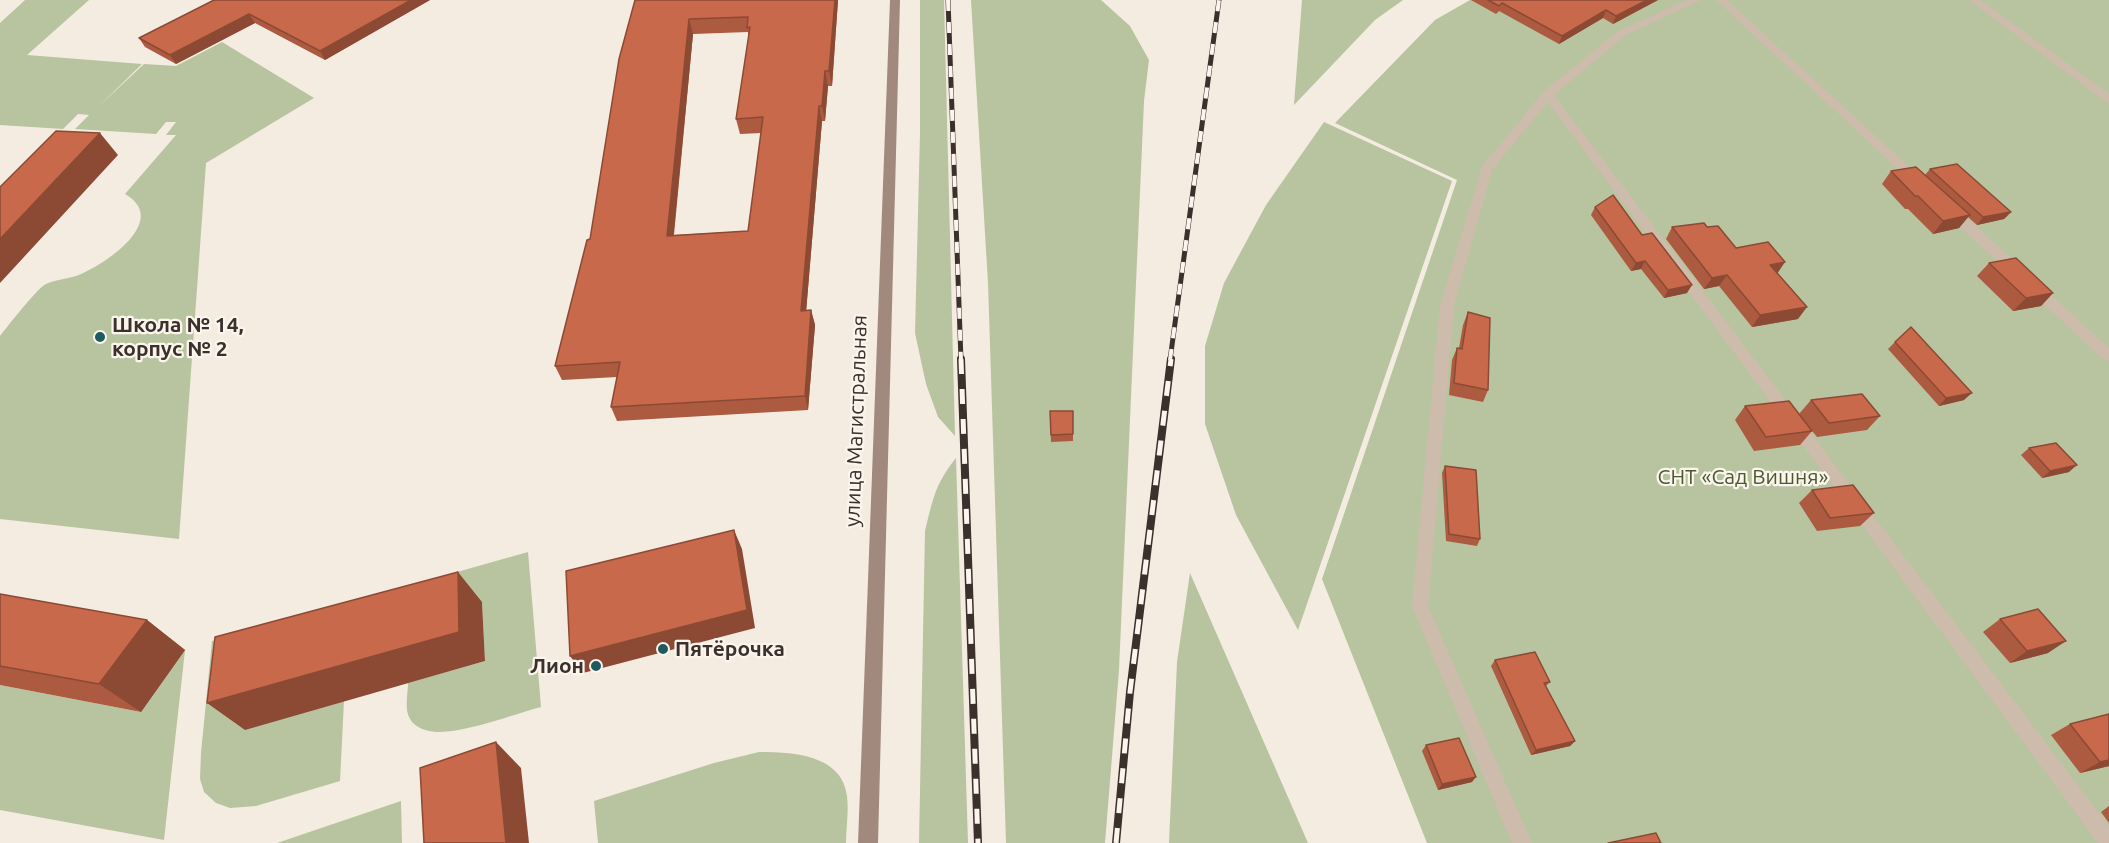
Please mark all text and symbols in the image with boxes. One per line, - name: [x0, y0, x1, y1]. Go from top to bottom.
- place label: Школа № 14, корпус № 2: [112, 312, 244, 362]
- street label: улица Магистральная: [840, 315, 872, 527]
- marker: Школа № 14, корпус № 2: [93, 330, 107, 344]
- park label: СНТ «Сад Вишня»: [1658, 464, 1828, 490]
- place label: Пятёрочка: [675, 636, 785, 662]
- marker: Пятёрочка: [656, 642, 670, 656]
- place label: Лион: [530, 653, 584, 679]
- marker: Лион: [589, 659, 603, 673]

